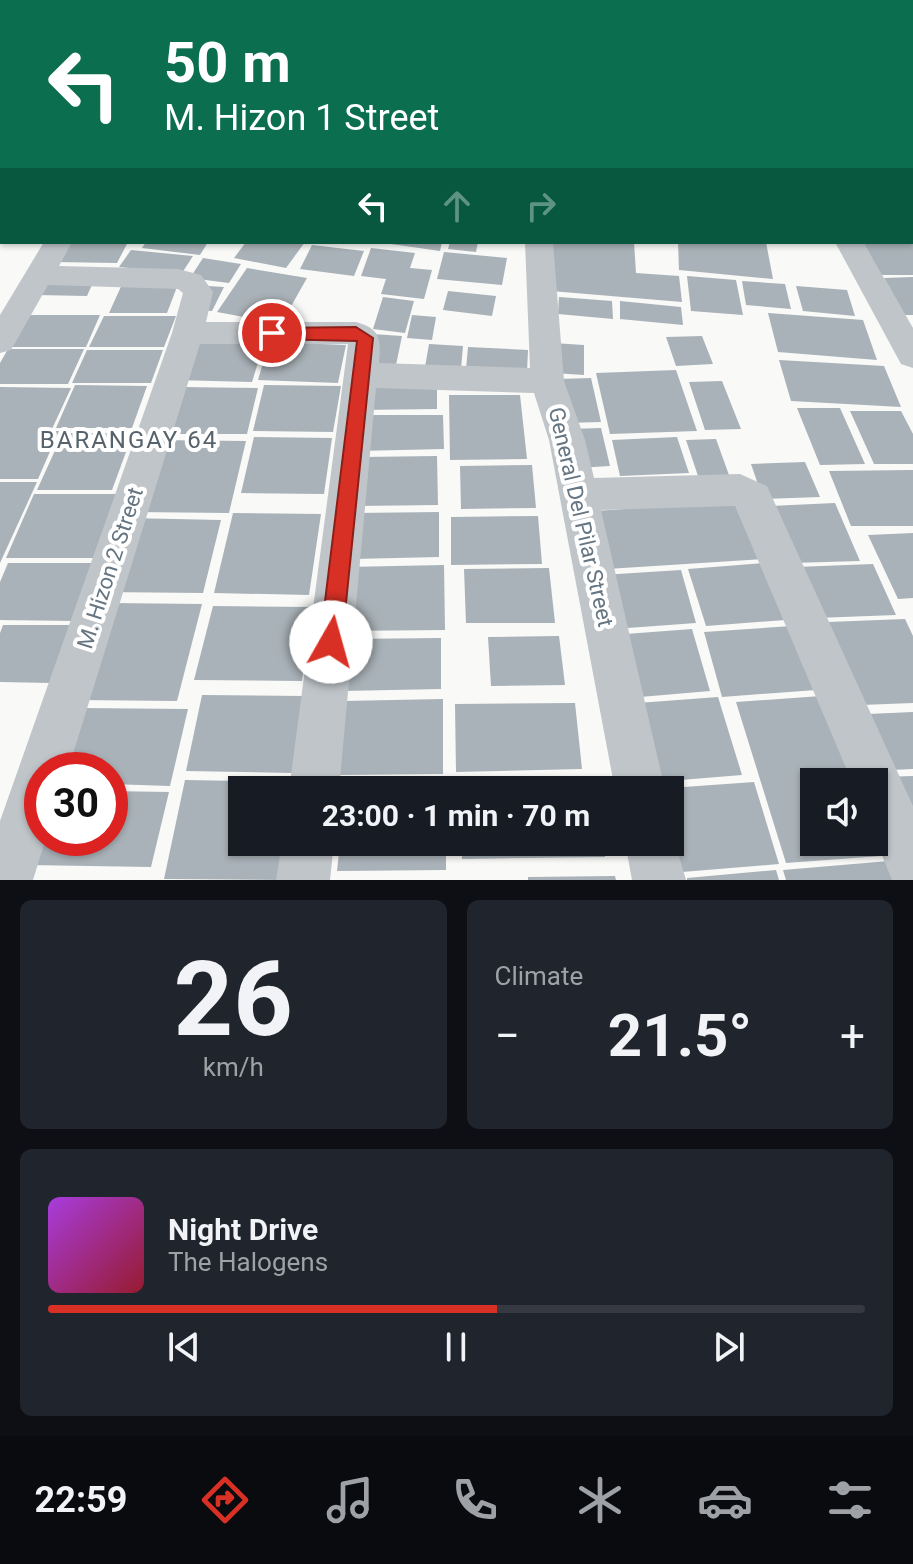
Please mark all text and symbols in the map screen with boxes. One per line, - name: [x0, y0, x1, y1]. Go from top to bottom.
- text: 50 m: [164, 30, 291, 96]
- icon: left: [32, 32, 136, 136]
- text: M. Hizon 1 Street: [164, 97, 439, 139]
- icon: left: [351, 184, 395, 228]
- icon: ahead: [435, 184, 479, 228]
- icon: right: [519, 184, 563, 228]
- pin: [238, 299, 306, 367]
- icon: arrive: [250, 311, 294, 355]
- street label: General Del Pilar Street: [544, 405, 618, 629]
- district label: BARANGAY 64: [40, 426, 218, 454]
- street label: M. Hizon 2 Street: [72, 484, 148, 652]
- position arrow: [289, 600, 373, 684]
- speed limit sign: 30: [24, 752, 128, 856]
- map controls: [800, 768, 888, 856]
- button: sound: [800, 768, 888, 856]
- text: 23:00 · 1 min · 70 m: [322, 798, 590, 833]
- text: 26: [174, 939, 293, 1060]
- text: Climate: [495, 961, 583, 991]
- text: 21.5°: [608, 1000, 752, 1071]
- text: −: [495, 1010, 520, 1062]
- text: +: [840, 1010, 865, 1062]
- text: km/h: [203, 1052, 264, 1082]
- text: Night Drive: [168, 1212, 318, 1247]
- text: The Halogens: [168, 1247, 328, 1277]
- icon: previous: [162, 1325, 206, 1369]
- icon: pause: [434, 1325, 478, 1369]
- icon: next: [707, 1325, 751, 1369]
- icon: directions: [197, 1472, 253, 1528]
- icon: music: [322, 1472, 378, 1528]
- icon: phone: [447, 1472, 503, 1528]
- icon: climate: [572, 1472, 628, 1528]
- icon: car: [697, 1472, 753, 1528]
- icon: filters: [822, 1472, 878, 1528]
- text: 22:59: [35, 1479, 127, 1521]

